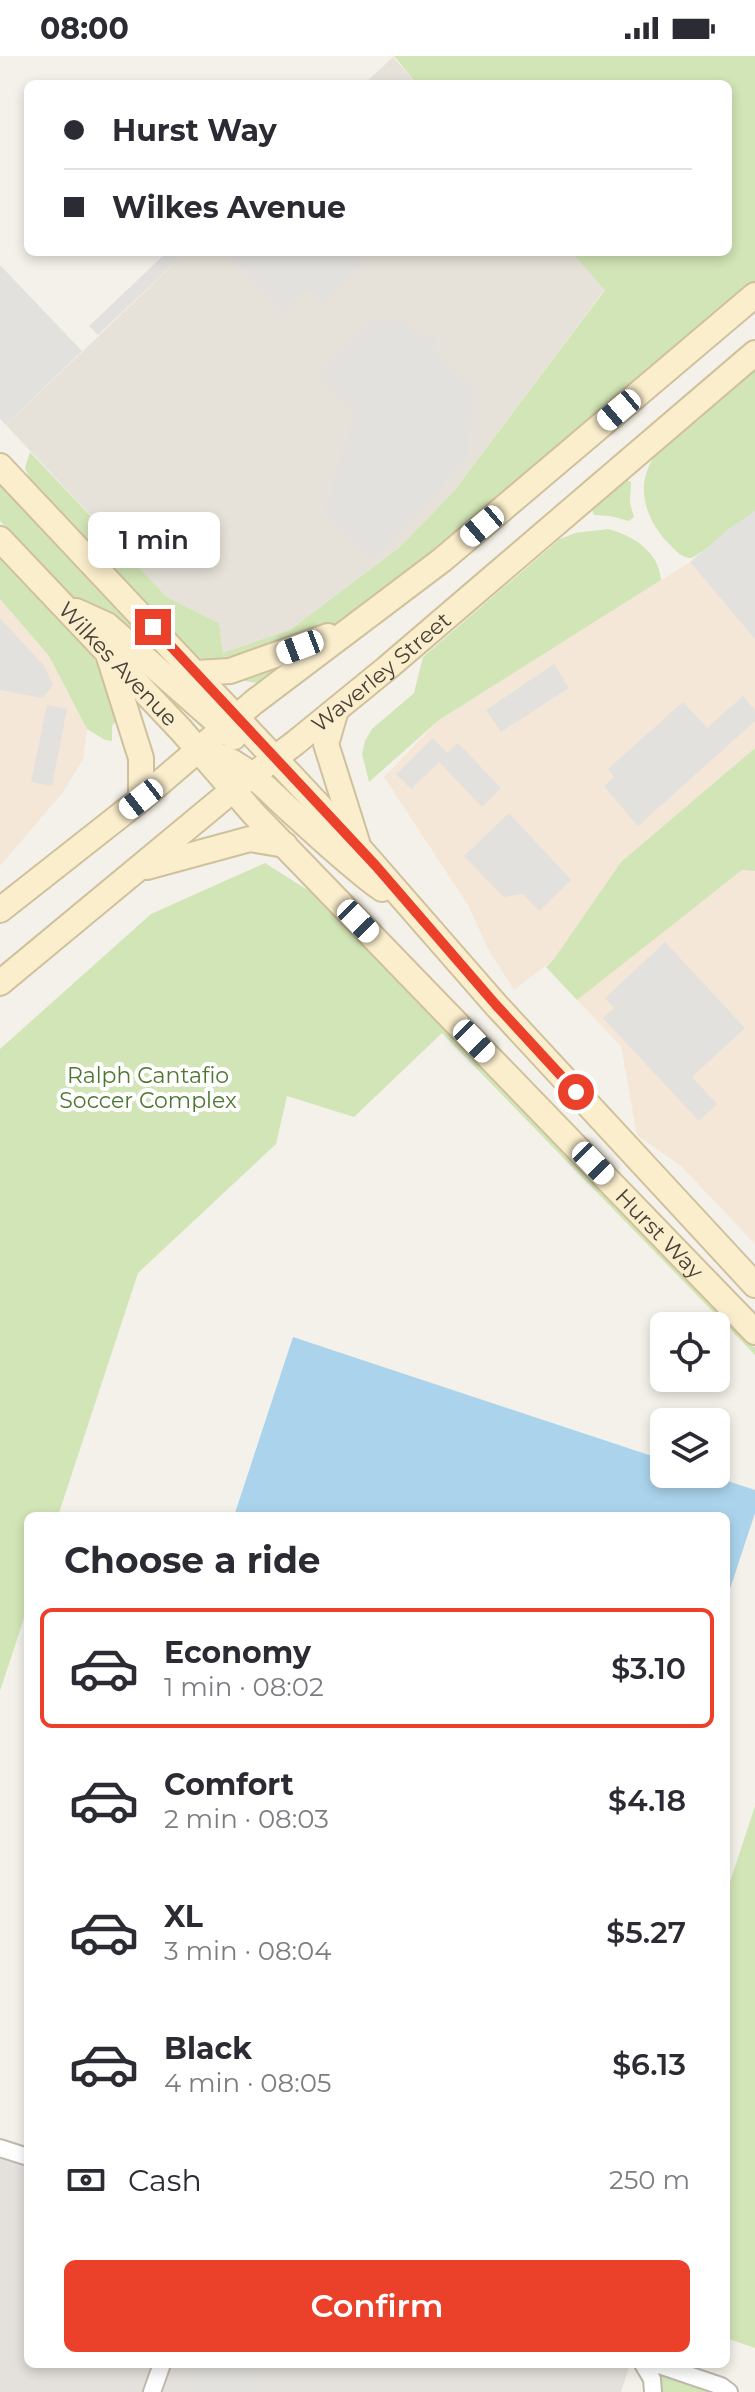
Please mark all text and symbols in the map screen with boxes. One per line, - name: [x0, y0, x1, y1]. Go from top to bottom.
- text: 08:00: [40, 10, 129, 47]
- text: Hurst Way: [112, 112, 277, 149]
- text: Wilkes Avenue: [112, 189, 346, 226]
- car: [593, 385, 645, 435]
- car: [456, 501, 508, 551]
- callout: 1 min: [87, 511, 219, 567]
- text: 1 min: [119, 524, 189, 556]
- street label: Wilkes Avenue: [53, 596, 184, 732]
- street label: Waverley Street: [306, 606, 456, 738]
- route end: [135, 609, 171, 645]
- car: [273, 627, 327, 667]
- car: [115, 775, 167, 823]
- car: [333, 895, 383, 947]
- car: [449, 1015, 499, 1067]
- park label: Ralph Cantafio Soccer Complex: [59, 1062, 237, 1114]
- route start: [558, 1074, 594, 1110]
- car: [568, 1137, 618, 1189]
- street label: Hurst Way: [610, 1183, 709, 1284]
- map controls: [650, 1312, 730, 1488]
- button: locate: [650, 1312, 730, 1392]
- button: layers: [650, 1408, 730, 1488]
- text: Choose a ride: [64, 1538, 321, 1582]
- icon: car: [68, 1632, 140, 1704]
- text: Economy: [164, 1634, 311, 1671]
- text: $3.10: [611, 1650, 686, 1687]
- text: 1 min · 08:02: [164, 1671, 324, 1703]
- icon: car: [68, 1764, 140, 1836]
- text: Comfort: [164, 1766, 294, 1803]
- text: $4.18: [608, 1782, 686, 1819]
- text: 2 min · 08:03: [164, 1803, 329, 1835]
- icon: car: [68, 1896, 140, 1968]
- text: XL: [164, 1898, 203, 1935]
- text: $5.27: [606, 1914, 686, 1951]
- text: 3 min · 08:04: [164, 1935, 332, 1967]
- icon: car: [68, 2028, 140, 2100]
- text: Black: [164, 2030, 252, 2067]
- text: $6.13: [612, 2046, 686, 2083]
- text: 4 min · 08:05: [164, 2067, 332, 2099]
- icon: cash: [64, 2158, 108, 2202]
- text: Cash: [128, 2162, 202, 2199]
- text: 250 m: [609, 2164, 690, 2196]
- button: Confirm: [64, 2260, 690, 2352]

